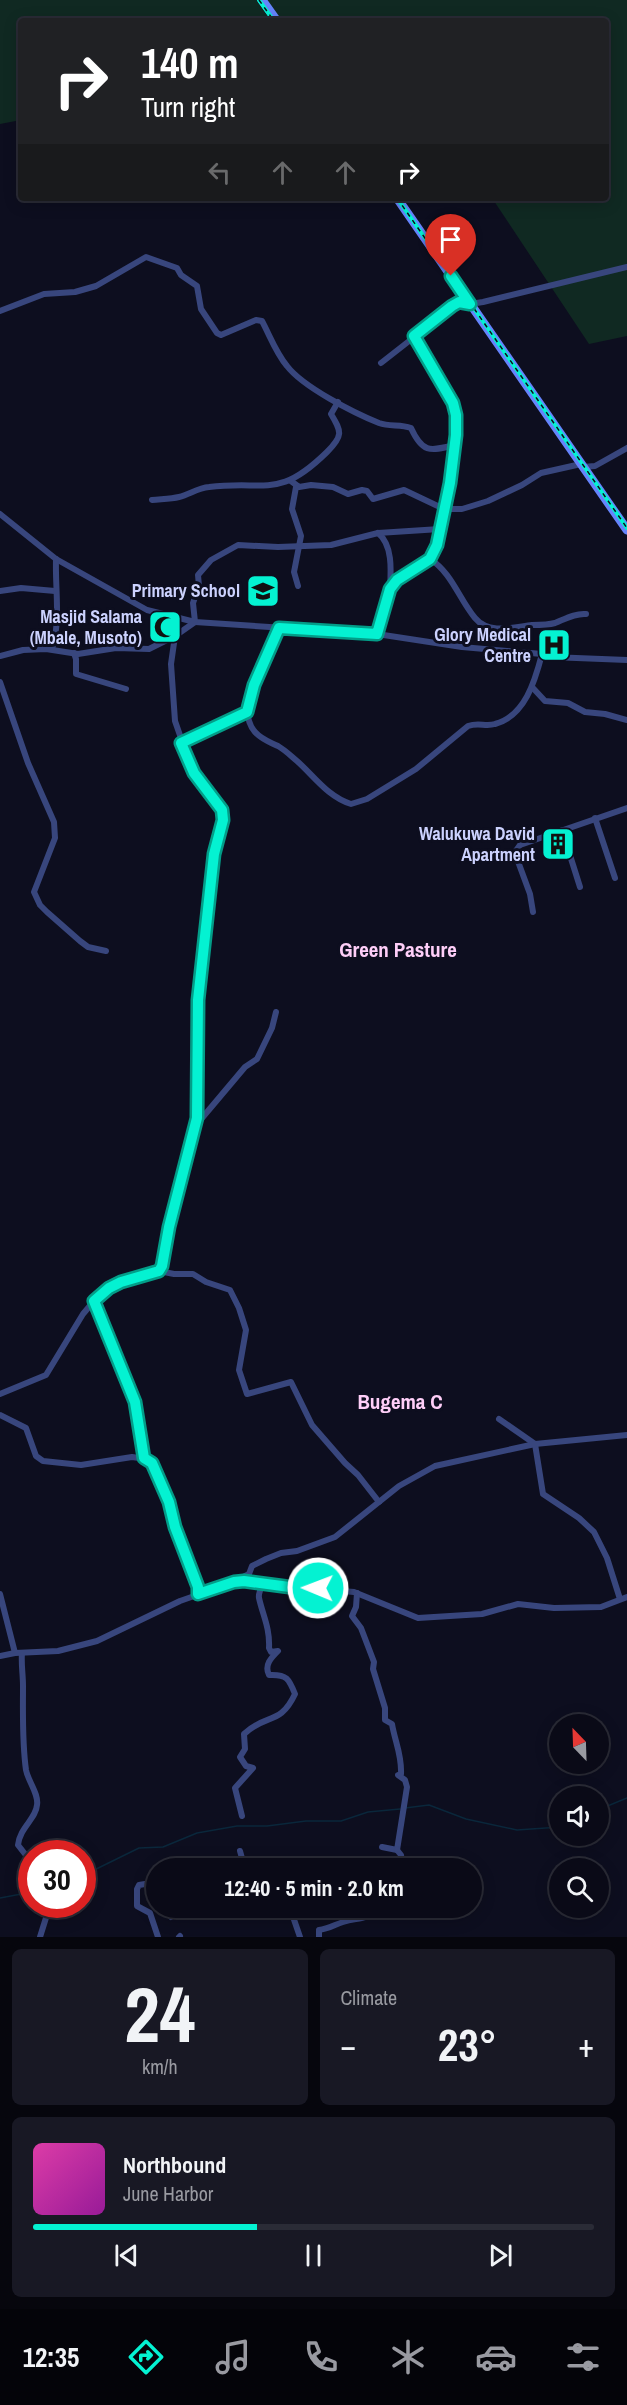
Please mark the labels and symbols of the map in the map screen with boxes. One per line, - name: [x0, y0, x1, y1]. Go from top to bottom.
- pin: [425, 214, 476, 276]
- school or university icon: Primary School: [245, 573, 281, 609]
- place label: Primary School: [132, 578, 240, 603]
- place label: Masjid Salama (Mbale, Musoto): [30, 604, 143, 650]
- mosque icon: Masjid Salama (Mbale, Musoto): [147, 609, 183, 645]
- place label: Glory Medical Centre: [434, 622, 531, 668]
- hospital icon: Glory Medical Centre: [536, 627, 572, 663]
- place label: Walukuwa David Apartment: [419, 821, 535, 867]
- building icon: Walukuwa David Apartment: [540, 826, 576, 862]
- district label: Green Pasture: [339, 935, 457, 964]
- district label: Bugema C: [357, 1387, 443, 1416]
- position arrow: [286, 1556, 350, 1620]
- north arrow: [549, 1714, 609, 1774]
- speed limit sign: 30: [18, 1840, 96, 1918]

